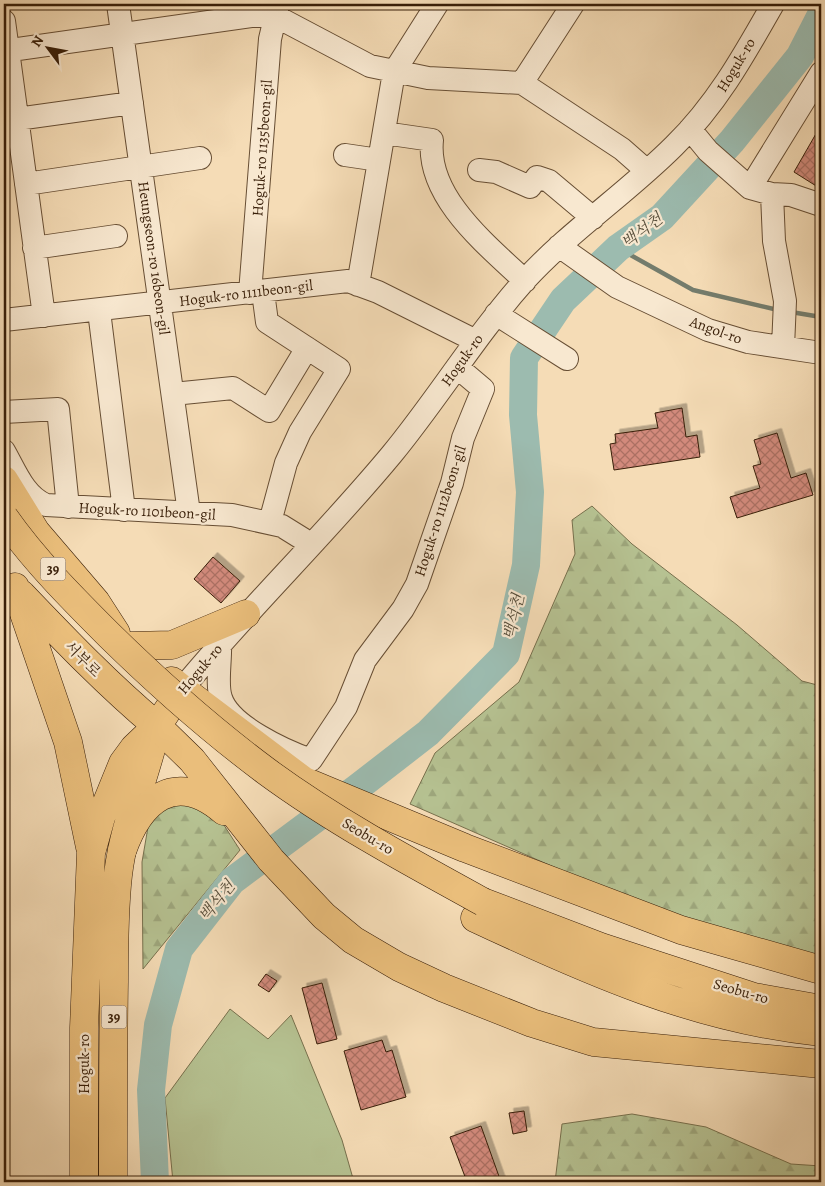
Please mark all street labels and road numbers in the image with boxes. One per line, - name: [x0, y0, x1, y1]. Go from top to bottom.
- street label: Hoguk-ro: [712, 34, 760, 96]
- street label: Hoguk-ro 1135beon-gil: [247, 79, 277, 217]
- street label: Heungseon-ro 16beon-gil: [133, 180, 175, 336]
- street label: Hoguk-ro 1111beon-gil: [178, 275, 314, 311]
- street label: Angol-ro: [686, 311, 745, 349]
- street label: Hoguk-ro: [436, 330, 488, 390]
- street label: Hoguk-ro 1112beon-gil: [409, 443, 471, 579]
- street label: Hoguk-ro 1101beon-gil: [78, 497, 216, 525]
- road number: 39: [40, 558, 66, 580]
- street label: 서부로: [61, 637, 106, 682]
- street label: Hoguk-ro: [173, 640, 227, 698]
- street label: Seobu-ro: [339, 813, 397, 859]
- street label: Seobu-ro: [711, 974, 771, 1008]
- road number: 39: [102, 1006, 126, 1028]
- street label: Hoguk-ro: [74, 1034, 94, 1094]

